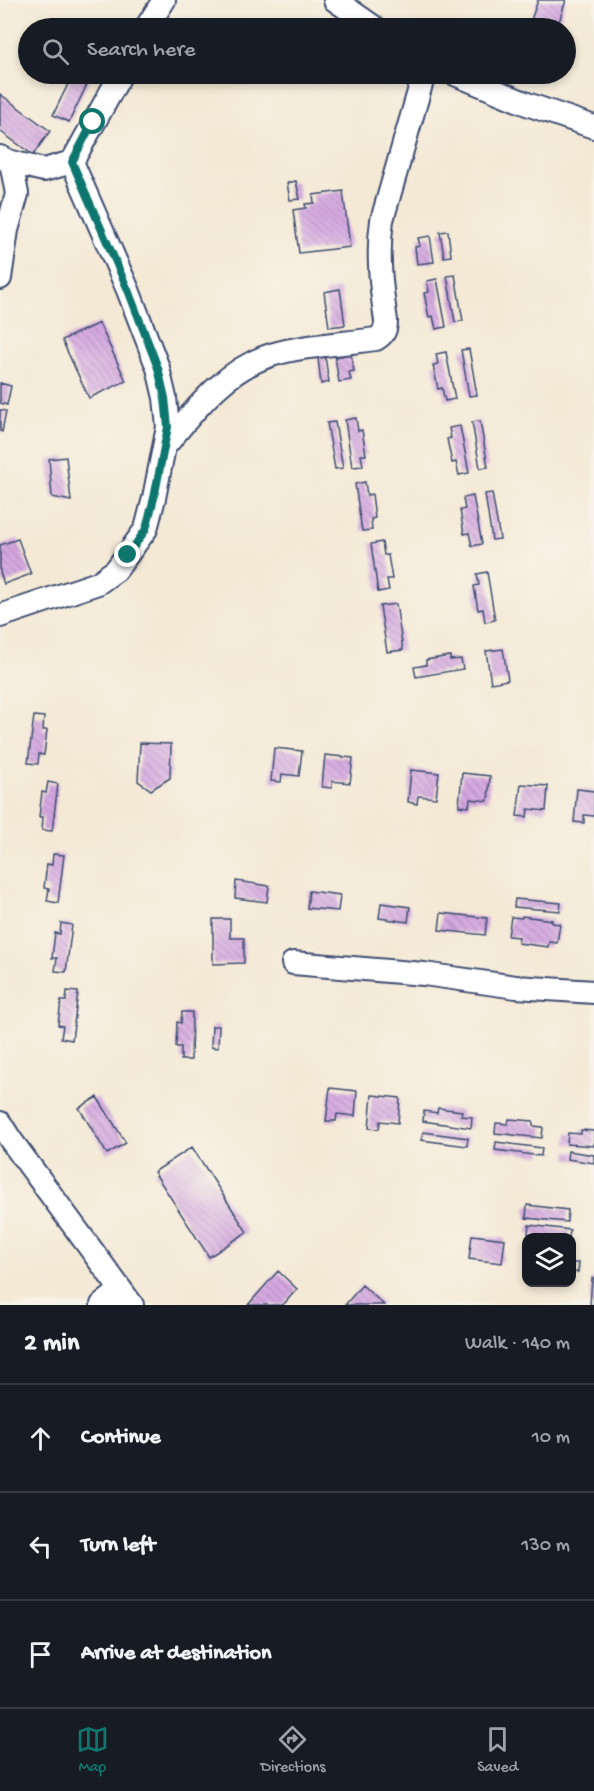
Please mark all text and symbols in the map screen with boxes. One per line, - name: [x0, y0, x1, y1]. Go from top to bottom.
- search box: [18, 18, 576, 84]
- icon: search: [39, 35, 72, 68]
- text: Search here: [87, 38, 195, 64]
- route start: [79, 108, 105, 134]
- route end: [114, 541, 140, 567]
- map controls: [522, 1233, 576, 1287]
- button: layers: [522, 1233, 576, 1287]
- text: 2 min: [24, 1329, 79, 1360]
- text: Walk · 140 m: [465, 1333, 570, 1356]
- icon: ahead: [24, 1422, 57, 1455]
- text: Continue: [81, 1425, 161, 1451]
- text: 10 m: [532, 1427, 570, 1450]
- icon: left: [24, 1530, 57, 1563]
- text: Turn left: [81, 1533, 155, 1559]
- text: 130 m: [521, 1535, 570, 1558]
- icon: arrive: [24, 1638, 57, 1671]
- text: Arrive at destination: [81, 1641, 271, 1667]
- tab: Map: [76, 1723, 109, 1778]
- tab: Directions: [260, 1723, 326, 1778]
- tab: Saved: [477, 1723, 518, 1778]

